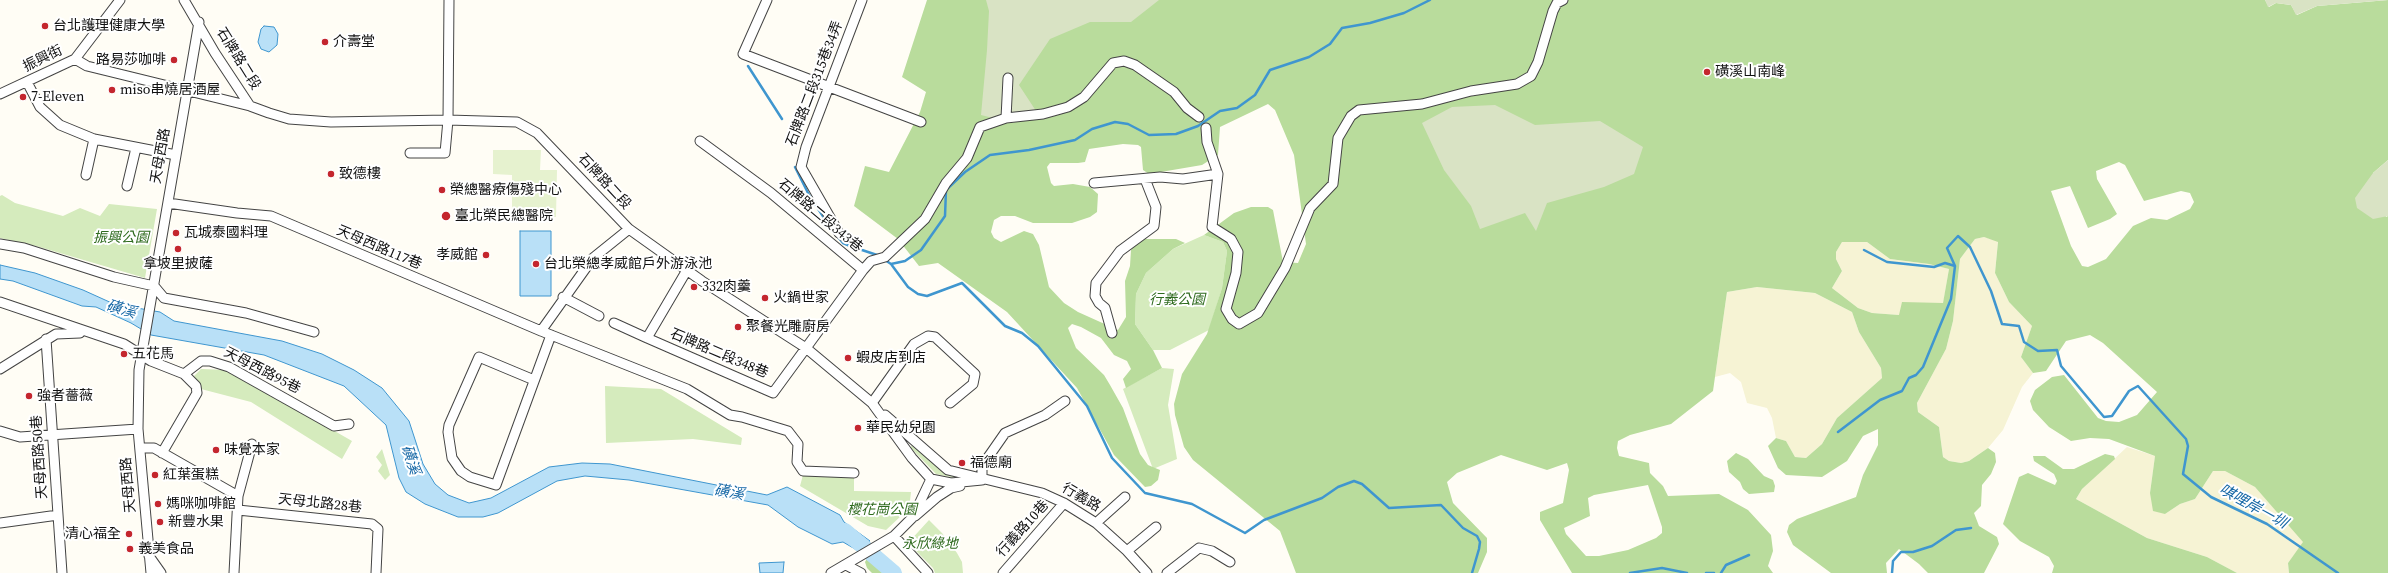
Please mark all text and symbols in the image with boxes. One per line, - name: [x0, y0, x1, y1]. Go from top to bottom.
- place label: 台北護理健康大學: [53, 18, 165, 34]
- street label: 石牌路二段315巷34弄: [783, 19, 847, 149]
- marker: 台北護理健康大學: [40, 21, 50, 31]
- street label: 石牌路二段: [212, 25, 264, 93]
- place label: 介壽堂: [333, 34, 375, 50]
- marker: 介壽堂: [320, 37, 330, 47]
- street label: 振興街: [20, 42, 66, 76]
- place label: 路易莎咖啡: [96, 52, 166, 68]
- marker: 路易莎咖啡: [169, 55, 179, 65]
- place label: 磺溪山南峰: [1715, 64, 1785, 80]
- marker: 磺溪山南峰: [1702, 67, 1712, 77]
- place label: miso串燒居酒屋: [120, 82, 221, 98]
- marker: miso串燒居酒屋: [107, 85, 117, 95]
- place label: 7-Eleven: [31, 89, 84, 105]
- marker: 7-Eleven: [18, 92, 28, 102]
- street label: 天母西路: [148, 127, 174, 185]
- street label: 石牌路二段: [574, 151, 634, 213]
- place label: 致德樓: [339, 166, 381, 182]
- marker: 致德樓: [326, 169, 336, 179]
- street label: 石牌路二段343巷: [774, 176, 866, 256]
- place label: 榮總醫療傷殘中心: [450, 182, 562, 198]
- marker: 榮總醫療傷殘中心: [437, 185, 447, 195]
- place label: 臺北榮民總醫院: [455, 208, 553, 224]
- marker: 臺北榮民總醫院: [440, 210, 452, 222]
- street label: 天母西路117巷: [334, 222, 424, 274]
- place label: 瓦城泰國料理: [184, 225, 268, 241]
- marker: 瓦城泰國料理: [171, 228, 181, 238]
- park label: 振興公園: [93, 230, 149, 246]
- marker: 拿坡里披薩: [173, 244, 183, 254]
- place label: 孝威館: [436, 247, 478, 263]
- marker: 孝威館: [481, 250, 491, 260]
- place label: 拿坡里披薩: [143, 256, 213, 272]
- place label: 台北榮總孝威館戶外游泳池: [544, 256, 712, 272]
- marker: 台北榮總孝威館戶外游泳池: [531, 259, 541, 269]
- place label: 332肉羹: [702, 279, 751, 295]
- marker: 332肉羹: [689, 282, 699, 292]
- place label: 火鍋世家: [773, 290, 829, 306]
- park label: 行義公園: [1149, 292, 1205, 308]
- marker: 火鍋世家: [760, 293, 770, 303]
- water label: 磺溪: [104, 297, 138, 323]
- place label: 聚餐光雕廚房: [746, 319, 830, 335]
- marker: 聚餐光雕廚房: [733, 322, 743, 332]
- street label: 石牌路二段348巷: [667, 326, 771, 382]
- street label: 天母西路95巷: [221, 344, 303, 398]
- place label: 五花馬: [132, 346, 174, 362]
- marker: 五花馬: [119, 349, 129, 359]
- place label: 蝦皮店到店: [856, 350, 926, 366]
- marker: 蝦皮店到店: [843, 353, 853, 363]
- place label: 強者薔薇: [37, 388, 93, 404]
- marker: 強者薔薇: [24, 391, 34, 401]
- street label: 天母西路50巷: [29, 415, 51, 499]
- place label: 華民幼兒園: [866, 420, 936, 436]
- marker: 華民幼兒園: [853, 423, 863, 433]
- place label: 味覺本家: [224, 442, 280, 458]
- water label: 磺溪: [397, 443, 423, 477]
- marker: 味覺本家: [211, 445, 221, 455]
- place label: 福德廟: [970, 455, 1012, 471]
- street label: 天母西路: [118, 456, 140, 514]
- marker: 福德廟: [957, 458, 967, 468]
- place label: 紅葉蛋糕: [163, 467, 219, 483]
- marker: 紅葉蛋糕: [150, 470, 160, 480]
- street label: 行義路: [1059, 480, 1103, 516]
- water label: 唭哩岸一圳: [2216, 481, 2290, 533]
- water label: 磺溪: [713, 482, 745, 504]
- street label: 天母北路28巷: [277, 491, 363, 517]
- place label: 媽咪咖啡館: [166, 496, 236, 512]
- street label: 行義路10巷: [993, 497, 1053, 561]
- marker: 媽咪咖啡館: [153, 499, 163, 509]
- park label: 櫻花崗公園: [847, 502, 917, 518]
- place label: 新豐水果: [168, 514, 224, 530]
- marker: 新豐水果: [155, 517, 165, 527]
- place label: 清心福全: [65, 526, 121, 542]
- marker: 清心福全: [124, 529, 134, 539]
- park label: 永欣綠地: [902, 536, 958, 552]
- place label: 義美食品: [138, 541, 194, 557]
- marker: 義美食品: [125, 544, 135, 554]

